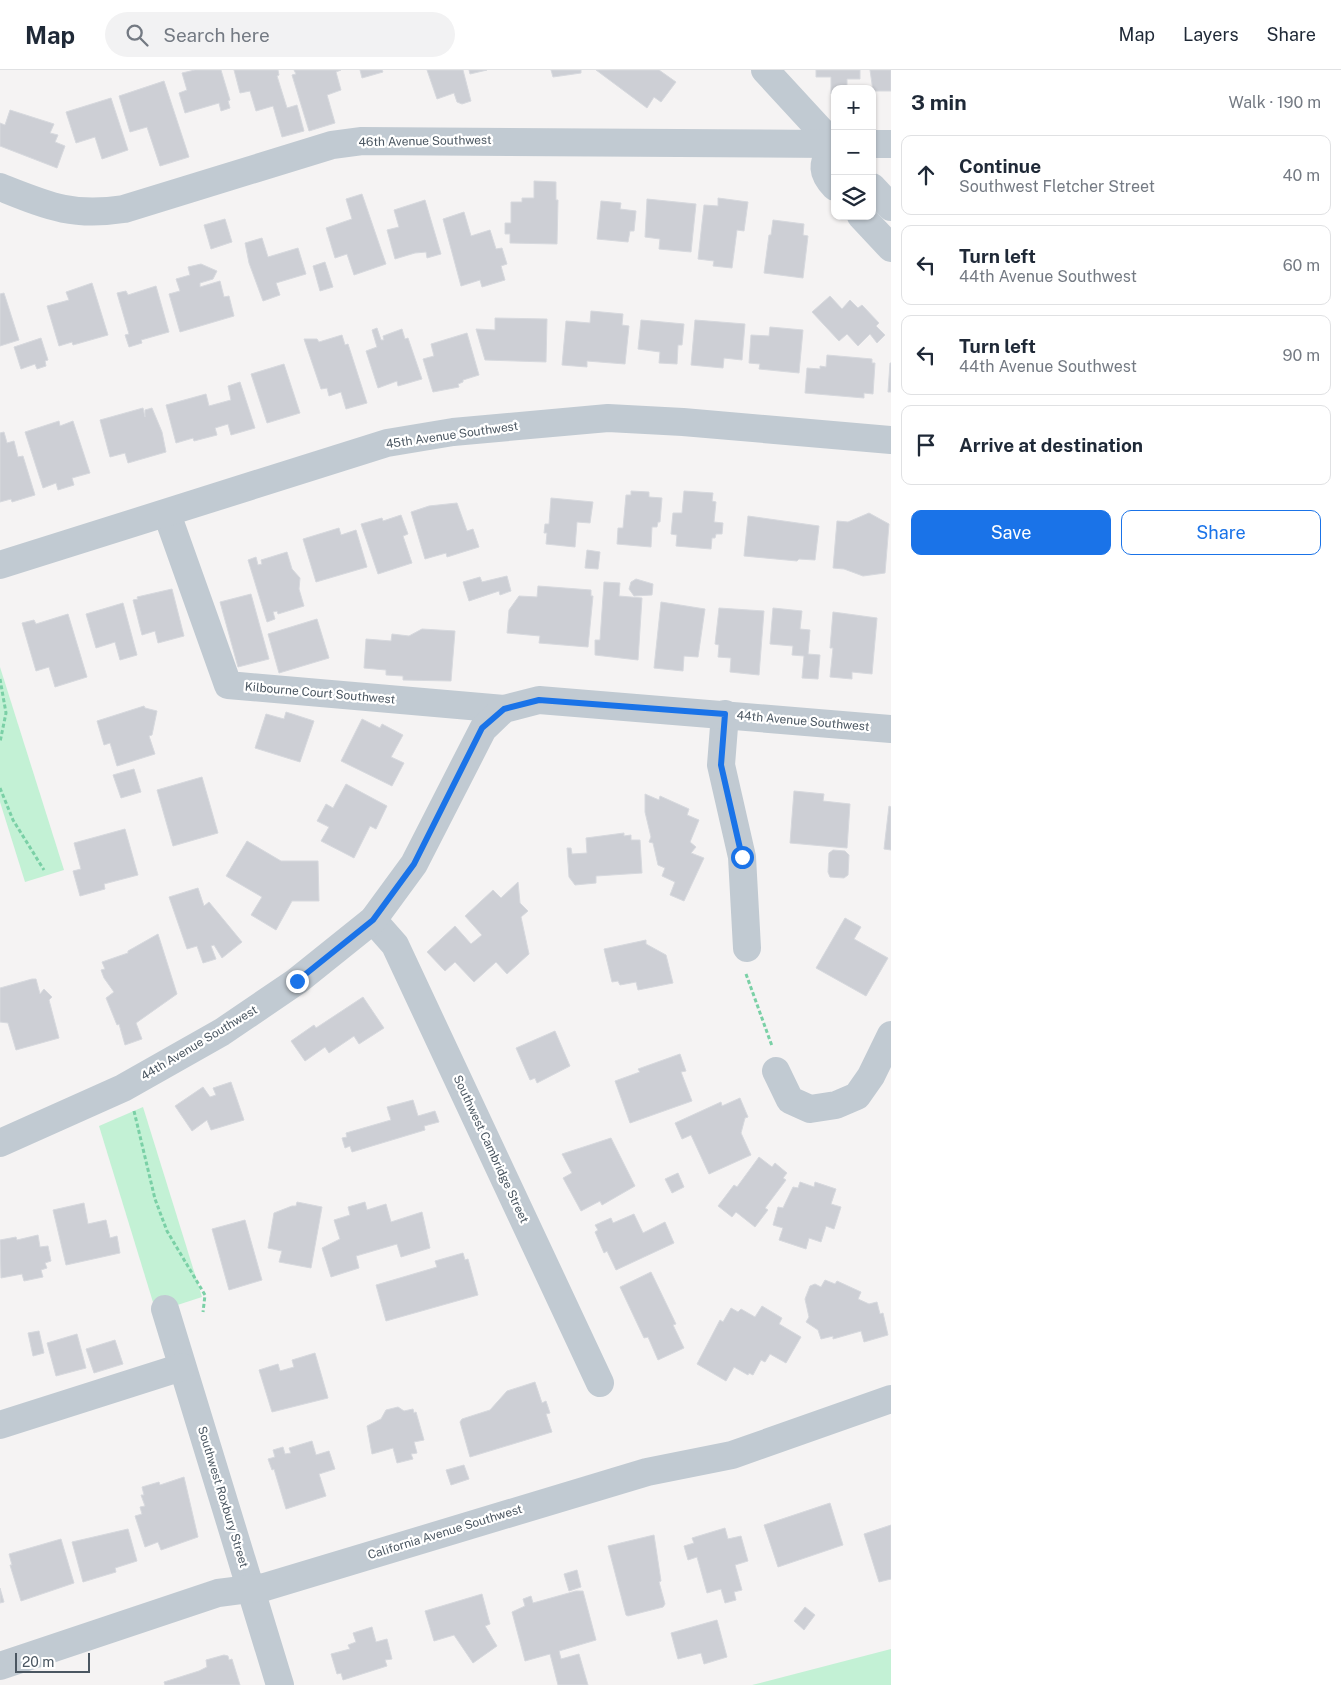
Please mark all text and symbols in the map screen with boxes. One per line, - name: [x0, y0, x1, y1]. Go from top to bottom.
- search box: [105, 12, 455, 57]
- text: Map: [25, 21, 75, 49]
- icon: search: [123, 21, 151, 49]
- text: Search here: [163, 24, 270, 46]
- text: Map: [1119, 24, 1155, 45]
- text: Layers: [1183, 24, 1239, 45]
- text: Share: [1267, 24, 1316, 45]
- map controls: [831, 85, 876, 220]
- button: +: [831, 85, 876, 130]
- text: 3 min: [911, 90, 967, 115]
- text: Walk · 190 m: [1229, 93, 1321, 112]
- button: −: [831, 130, 876, 175]
- street label: 46th Avenue Southwest: [358, 133, 492, 149]
- text: Continue: [959, 155, 1041, 177]
- icon: ahead: [912, 161, 940, 189]
- text: 40 m: [1282, 166, 1320, 185]
- button: layers: [831, 175, 876, 220]
- text: Southwest Fletcher Street: [959, 177, 1155, 196]
- text: Turn left: [959, 245, 1036, 267]
- icon: left: [912, 251, 940, 279]
- text: 60 m: [1283, 256, 1320, 275]
- text: 44th Avenue Southwest: [959, 267, 1137, 286]
- text: Turn left: [959, 335, 1036, 357]
- icon: left: [912, 341, 940, 369]
- text: 90 m: [1283, 346, 1320, 365]
- text: 44th Avenue Southwest: [959, 357, 1137, 376]
- street label: 45th Avenue Southwest: [385, 419, 519, 451]
- icon: arrive: [912, 431, 940, 459]
- text: Arrive at destination: [959, 434, 1143, 456]
- button: Save: [911, 510, 1111, 555]
- button: Share: [1121, 510, 1321, 555]
- street label: Kilbourne Court Southwest: [244, 679, 396, 707]
- street label: 44th Avenue Southwest: [736, 708, 870, 734]
- route start: [731, 846, 754, 869]
- route end: [286, 970, 309, 993]
- street label: 44th Avenue Southwest: [138, 1002, 260, 1083]
- street label: Southwest Cambridge Street: [450, 1073, 532, 1226]
- street label: Southwest Roxbury Street: [195, 1425, 251, 1570]
- street label: California Avenue Southwest: [366, 1502, 524, 1562]
- scale bar: [15, 1650, 90, 1673]
- text: 20 m: [22, 1654, 54, 1670]

